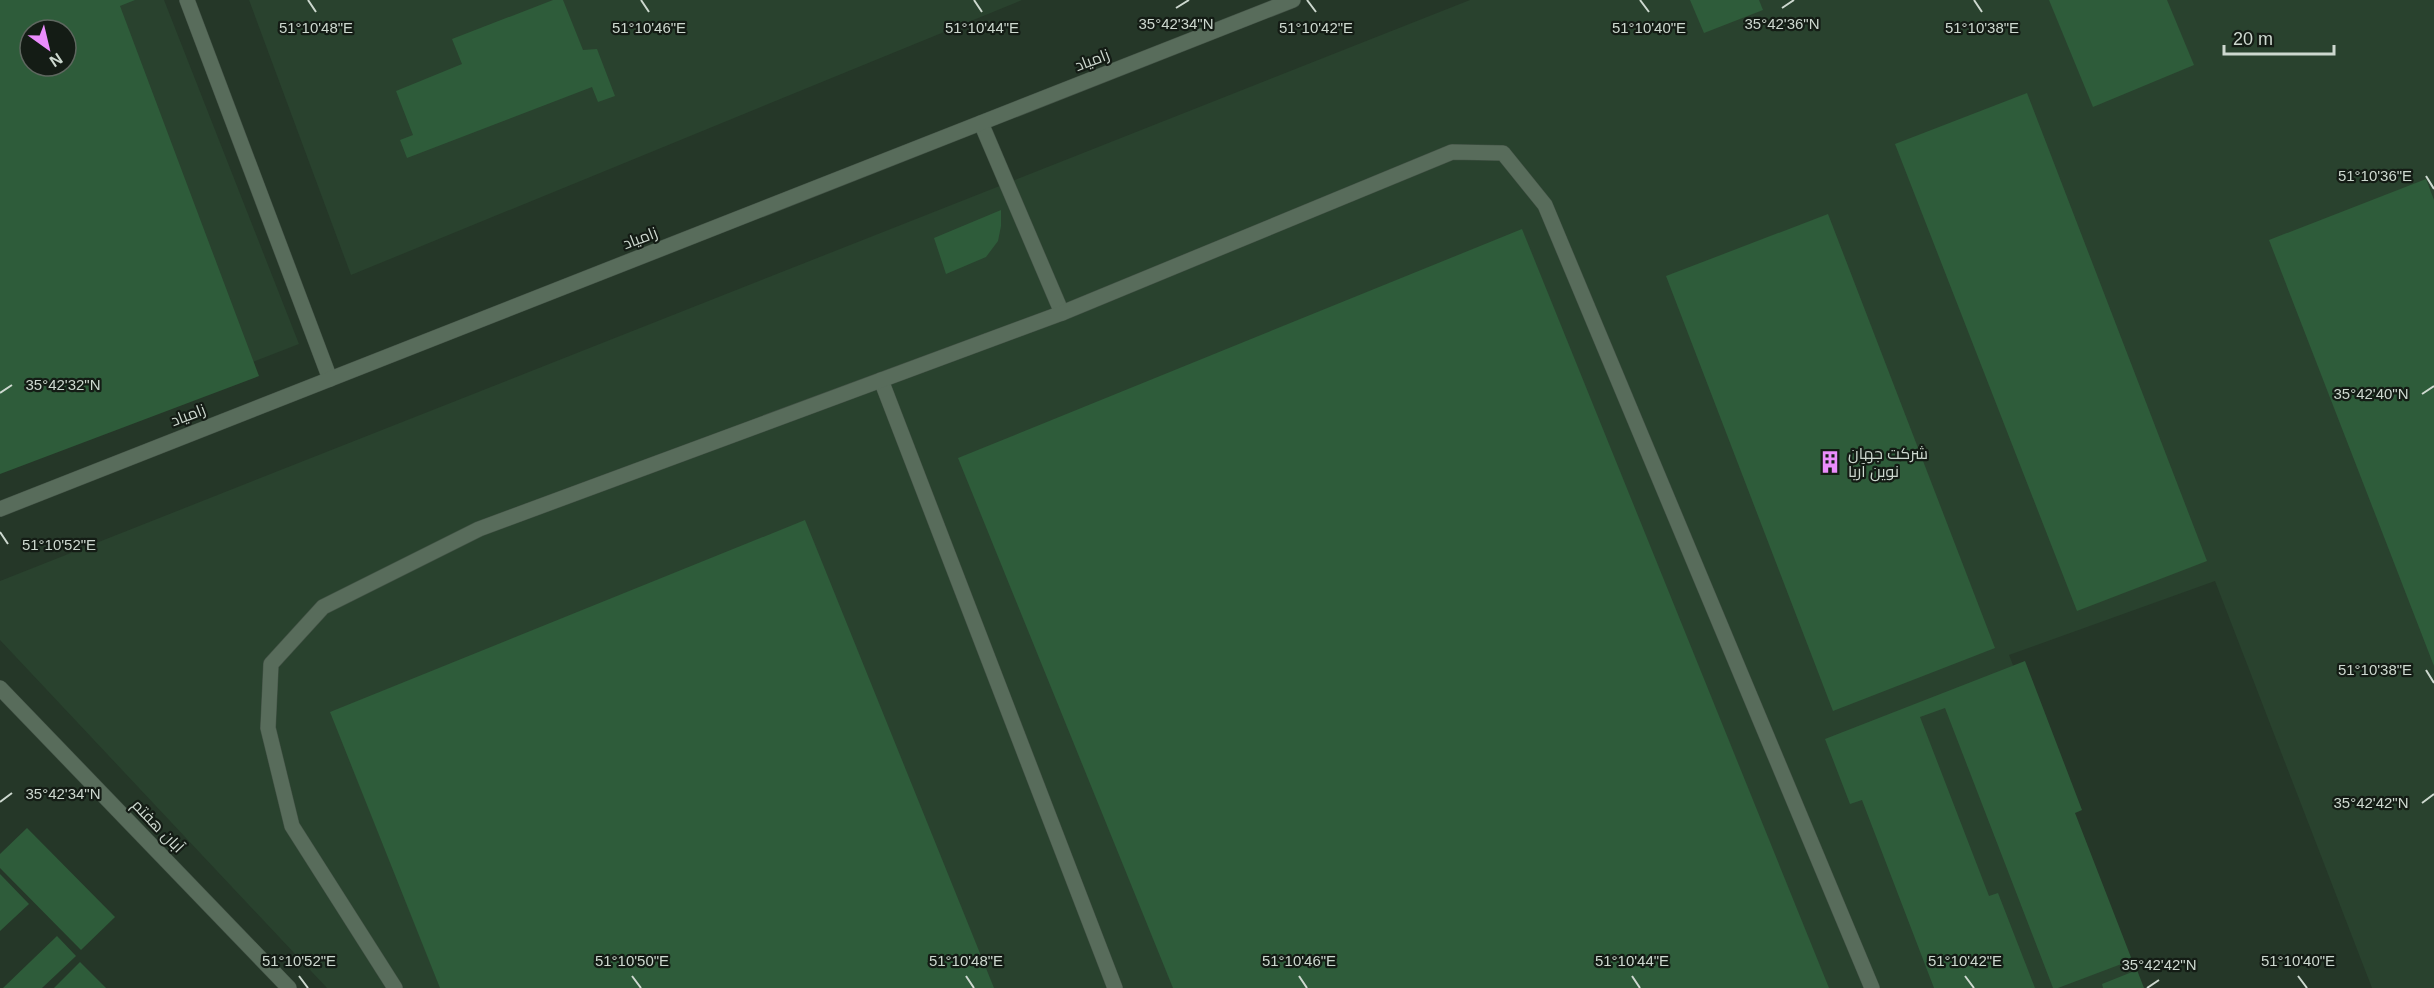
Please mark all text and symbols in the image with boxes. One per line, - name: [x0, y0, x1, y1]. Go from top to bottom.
- text: 35°42'34"N: [1138, 15, 1214, 32]
- text: 35°42'36"N: [1744, 15, 1820, 32]
- north arrow: [18, 18, 78, 78]
- scale bar: [2224, 18, 2334, 56]
- text: 51°10'48"E: [279, 19, 353, 36]
- text: 51°10'46"E: [612, 19, 686, 36]
- text: 51°10'44"E: [945, 19, 1019, 36]
- text: 51°10'42"E: [1279, 19, 1353, 36]
- text: 51°10'40"E: [1612, 19, 1686, 36]
- text: 51°10'38"E: [1945, 19, 2019, 36]
- text: 20 m: [2233, 29, 2273, 49]
- street label: زامیاد: [1072, 46, 1112, 75]
- text: N: [47, 50, 66, 70]
- text: 51°10'36"E: [2338, 167, 2412, 184]
- street label: زامیاد: [620, 224, 660, 253]
- text: 35°42'32"N: [25, 376, 101, 393]
- text: 35°42'40"N: [2333, 385, 2409, 402]
- street label: زامیاد: [168, 401, 208, 430]
- place label: شرکت جهان نوین آریا: [1848, 445, 1928, 482]
- building icon: شرکت جهان نوین آریا: [1817, 449, 1843, 475]
- text: 51°10'52"E: [22, 536, 96, 553]
- text: 51°10'38"E: [2338, 661, 2412, 678]
- text: 35°42'34"N: [25, 785, 101, 802]
- text: 35°42'42"N: [2333, 794, 2409, 811]
- street label: آبان هفتم: [127, 796, 188, 858]
- text: 51°10'52"E: [262, 952, 336, 969]
- text: 51°10'50"E: [595, 952, 669, 969]
- text: 51°10'48"E: [929, 952, 1003, 969]
- text: 51°10'46"E: [1262, 952, 1336, 969]
- text: 51°10'44"E: [1595, 952, 1669, 969]
- text: 51°10'42"E: [1928, 952, 2002, 969]
- text: 51°10'40"E: [2261, 952, 2335, 969]
- text: 35°42'42"N: [2121, 956, 2197, 973]

